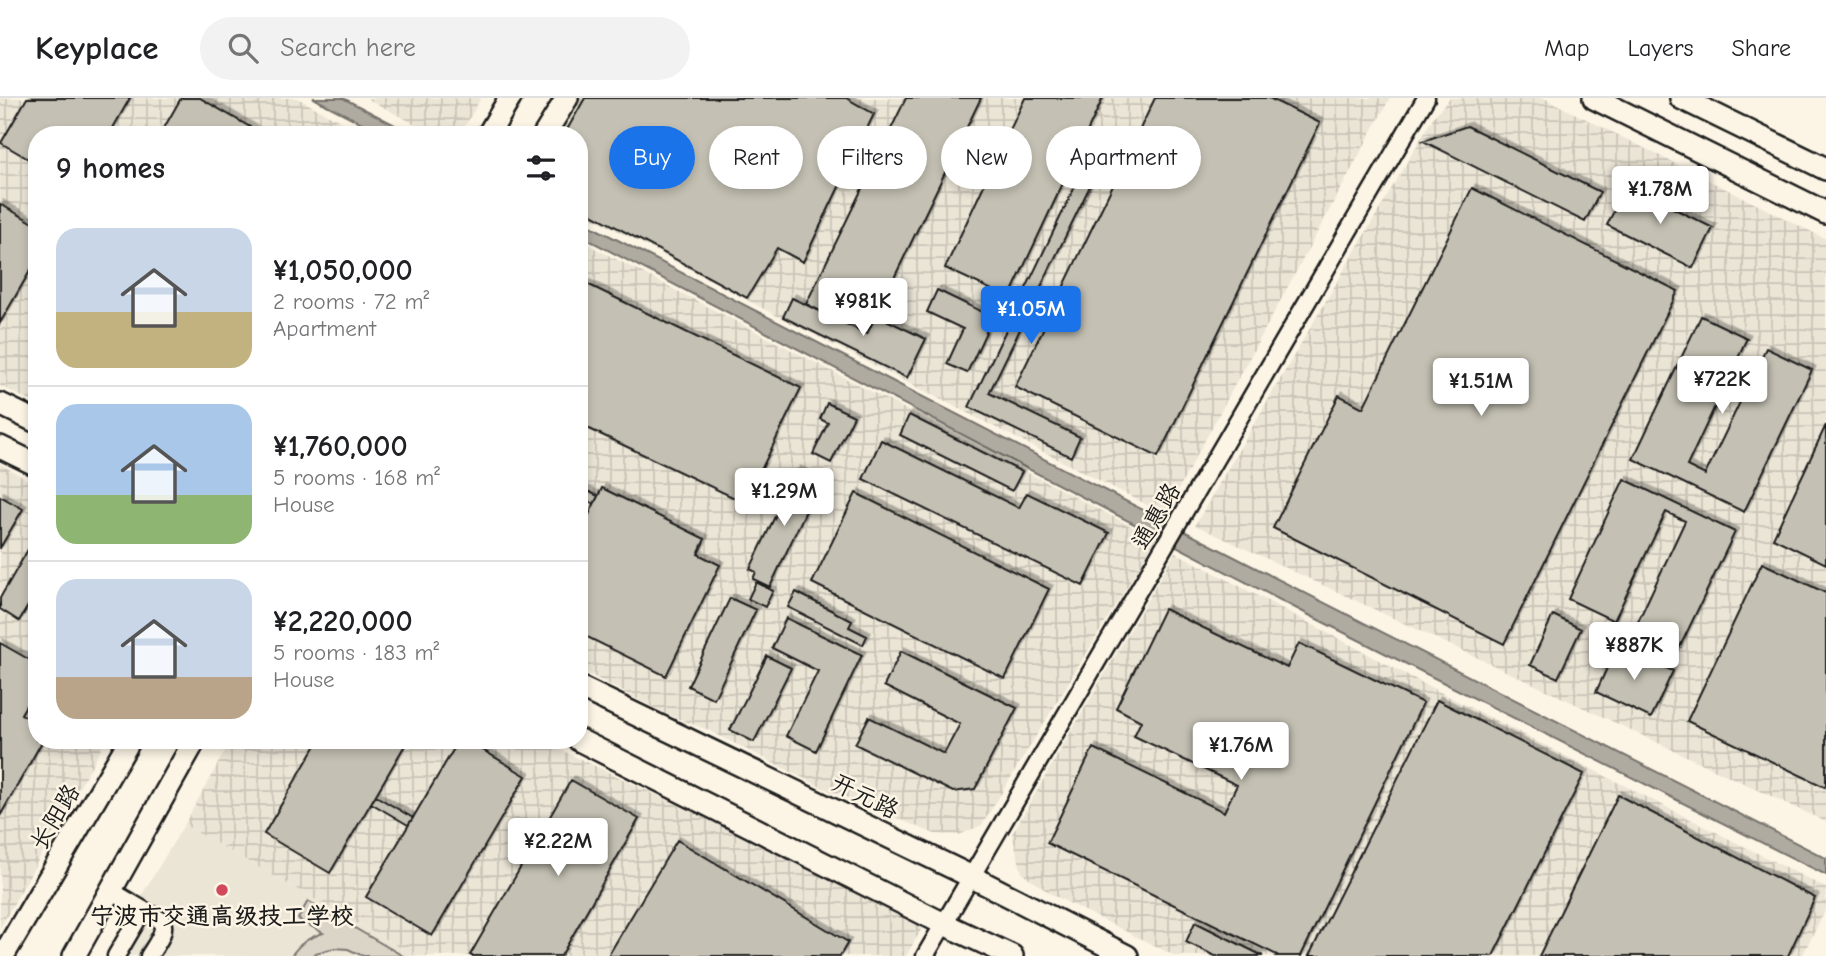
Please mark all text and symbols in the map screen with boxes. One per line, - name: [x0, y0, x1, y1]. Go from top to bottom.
- search box: [200, 17, 690, 80]
- text: Keyplace: [35, 29, 158, 67]
- icon: search: [224, 29, 262, 67]
- text: Search here: [280, 33, 416, 63]
- text: Map: [1544, 34, 1590, 62]
- text: Layers: [1628, 34, 1693, 62]
- text: Share: [1731, 34, 1791, 62]
- chip: Buy: [609, 126, 695, 189]
- chip: Rent: [709, 126, 803, 189]
- chip: Filters: [817, 126, 927, 189]
- chip: New: [941, 126, 1032, 189]
- chip: Apartment: [1046, 126, 1201, 189]
- icon: filters: [522, 149, 560, 187]
- text: 9 homes: [56, 151, 165, 186]
- pin: ¥1.78M: [1603, 166, 1717, 226]
- text: ¥1.78M: [1628, 175, 1692, 202]
- text: ¥1,050,000: [273, 253, 413, 288]
- icon: home: [112, 256, 196, 340]
- pin: ¥981K: [814, 278, 912, 338]
- pin: ¥1.05M: [974, 286, 1088, 346]
- text: ¥981K: [834, 287, 892, 314]
- text: 2 rooms · 72 m²: [273, 288, 429, 315]
- text: ¥1.05M: [997, 295, 1065, 322]
- text: Apartment: [273, 315, 376, 342]
- pin: ¥722K: [1673, 356, 1771, 416]
- pin: ¥1.51M: [1424, 358, 1538, 418]
- text: ¥722K: [1693, 365, 1751, 392]
- text: ¥1.51M: [1449, 367, 1513, 394]
- text: ¥1,760,000: [273, 429, 408, 464]
- icon: home: [112, 432, 196, 516]
- text: 5 rooms · 168 m²: [273, 464, 440, 491]
- pin: ¥1.29M: [727, 468, 841, 528]
- text: ¥1.29M: [751, 477, 817, 504]
- street label: 通惠路: [1126, 478, 1186, 554]
- text: House: [273, 491, 335, 518]
- text: ¥2,220,000: [273, 604, 413, 639]
- icon: home: [112, 607, 196, 691]
- pin: ¥887K: [1585, 622, 1683, 682]
- text: ¥887K: [1605, 631, 1663, 658]
- text: 5 rooms · 183 m²: [273, 639, 439, 666]
- text: House: [273, 666, 335, 693]
- pin: ¥1.76M: [1184, 722, 1298, 782]
- text: ¥1.76M: [1209, 731, 1273, 758]
- street label: 开元路: [827, 768, 903, 824]
- street label: 长阳路: [24, 779, 86, 855]
- pin: ¥2.22M: [501, 818, 615, 878]
- text: ¥2.22M: [524, 827, 592, 854]
- marker: 宁波市交通高级技工学校: [214, 882, 230, 898]
- place label: 宁波市交通高级技工学校: [90, 902, 354, 930]

